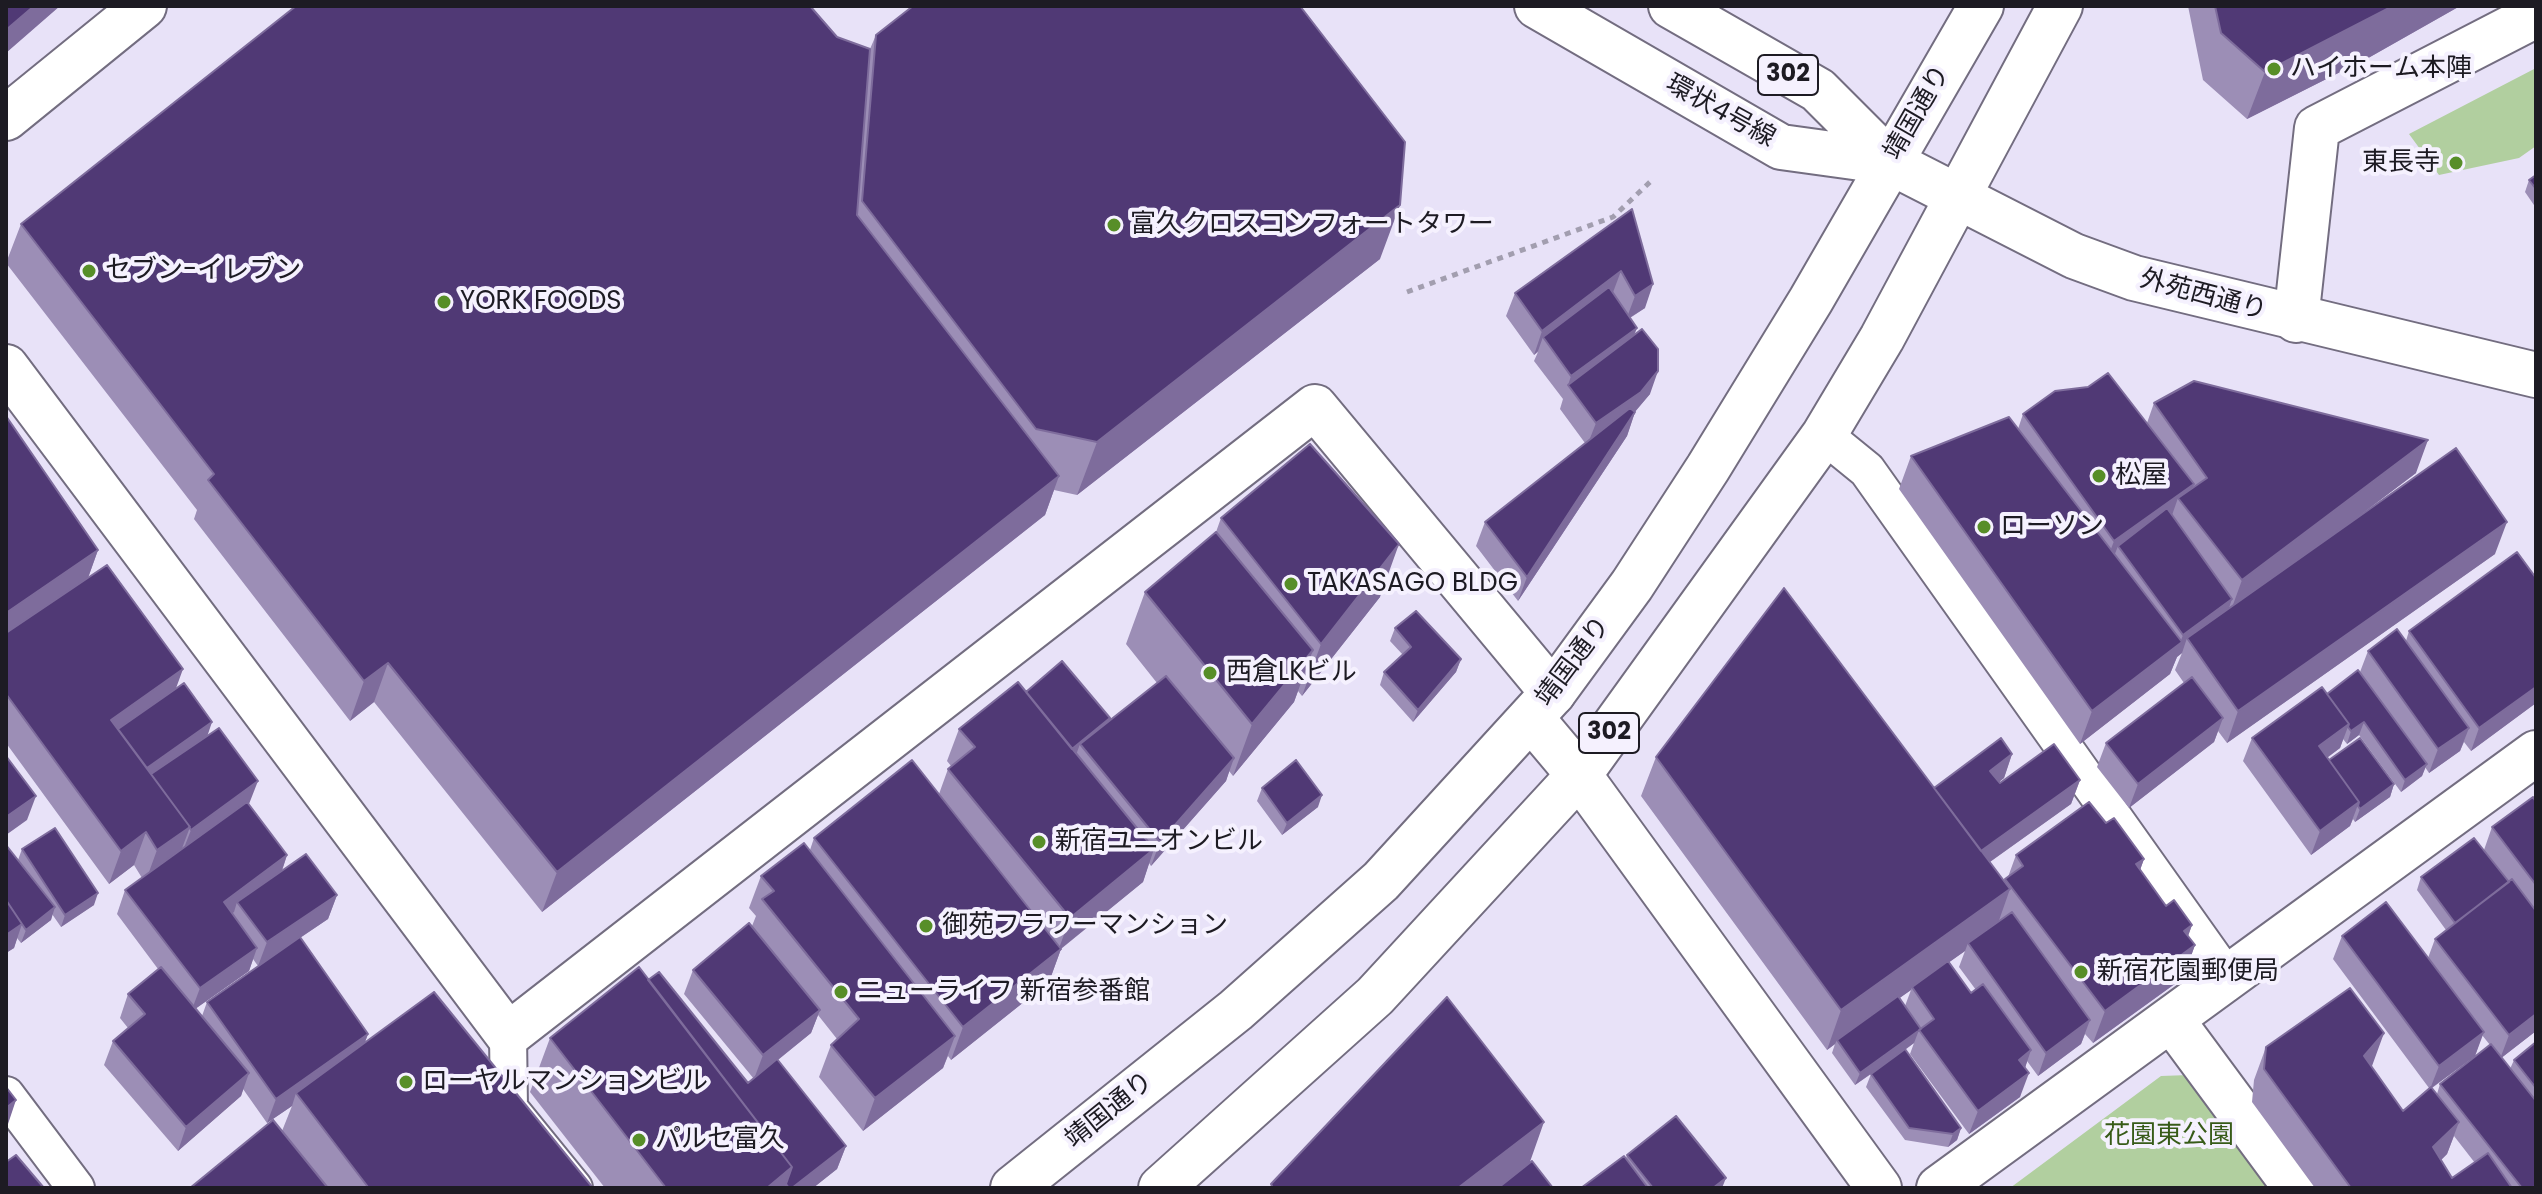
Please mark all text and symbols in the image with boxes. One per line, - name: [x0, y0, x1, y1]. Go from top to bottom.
- place label: ハイホーム本陣: [2290, 53, 2472, 85]
- road number: 302: [1758, 55, 1818, 95]
- street label: 靖国通り: [1878, 60, 1958, 166]
- marker: ハイホーム本陣: [2265, 60, 2283, 78]
- street label: 環状4号線: [1660, 69, 1780, 155]
- place label: 東長寺: [2362, 147, 2440, 179]
- marker: 東長寺: [2447, 154, 2465, 172]
- place label: 富久クロスコンフォートタワー: [1130, 209, 1494, 241]
- marker: 富久クロスコンフォートタワー: [1105, 216, 1123, 234]
- place label: セブン-イレブン: [105, 255, 301, 287]
- marker: セブン-イレブン: [80, 262, 98, 280]
- street label: 外苑西通り: [2136, 264, 2270, 328]
- place label: YORK FOODS: [460, 286, 622, 318]
- marker: YORK FOODS: [435, 293, 453, 311]
- place label: 松屋: [2115, 460, 2167, 492]
- marker: 松屋: [2090, 467, 2108, 485]
- place label: ローソン: [2000, 511, 2104, 543]
- marker: ローソン: [1975, 518, 1993, 536]
- place label: TAKASAGO BLDG: [1307, 568, 1518, 600]
- marker: TAKASAGO BLDG: [1282, 575, 1300, 593]
- street label: 靖国通り: [1530, 611, 1618, 713]
- place label: 西倉LKビル: [1226, 657, 1357, 689]
- marker: 西倉LKビル: [1201, 664, 1219, 682]
- road number: 302: [1579, 713, 1639, 753]
- place label: 新宿ユニオンビル: [1055, 826, 1263, 858]
- marker: 新宿ユニオンビル: [1030, 833, 1048, 851]
- place label: 御苑フラワーマンション: [942, 910, 1228, 942]
- marker: 御苑フラワーマンション: [917, 917, 935, 935]
- place label: 新宿花園郵便局: [2097, 956, 2279, 988]
- marker: 新宿花園郵便局: [2072, 963, 2090, 981]
- place label: ニューライフ 新宿参番館: [857, 976, 1150, 1008]
- marker: ニューライフ 新宿参番館: [832, 983, 850, 1001]
- place label: ローヤルマンションビル: [422, 1066, 708, 1098]
- street label: 靖国通り: [1060, 1066, 1160, 1156]
- marker: ローヤルマンションビル: [397, 1073, 415, 1091]
- park label: 花園東公園: [2104, 1120, 2234, 1152]
- place label: パルセ富久: [655, 1124, 785, 1156]
- marker: パルセ富久: [630, 1131, 648, 1149]

